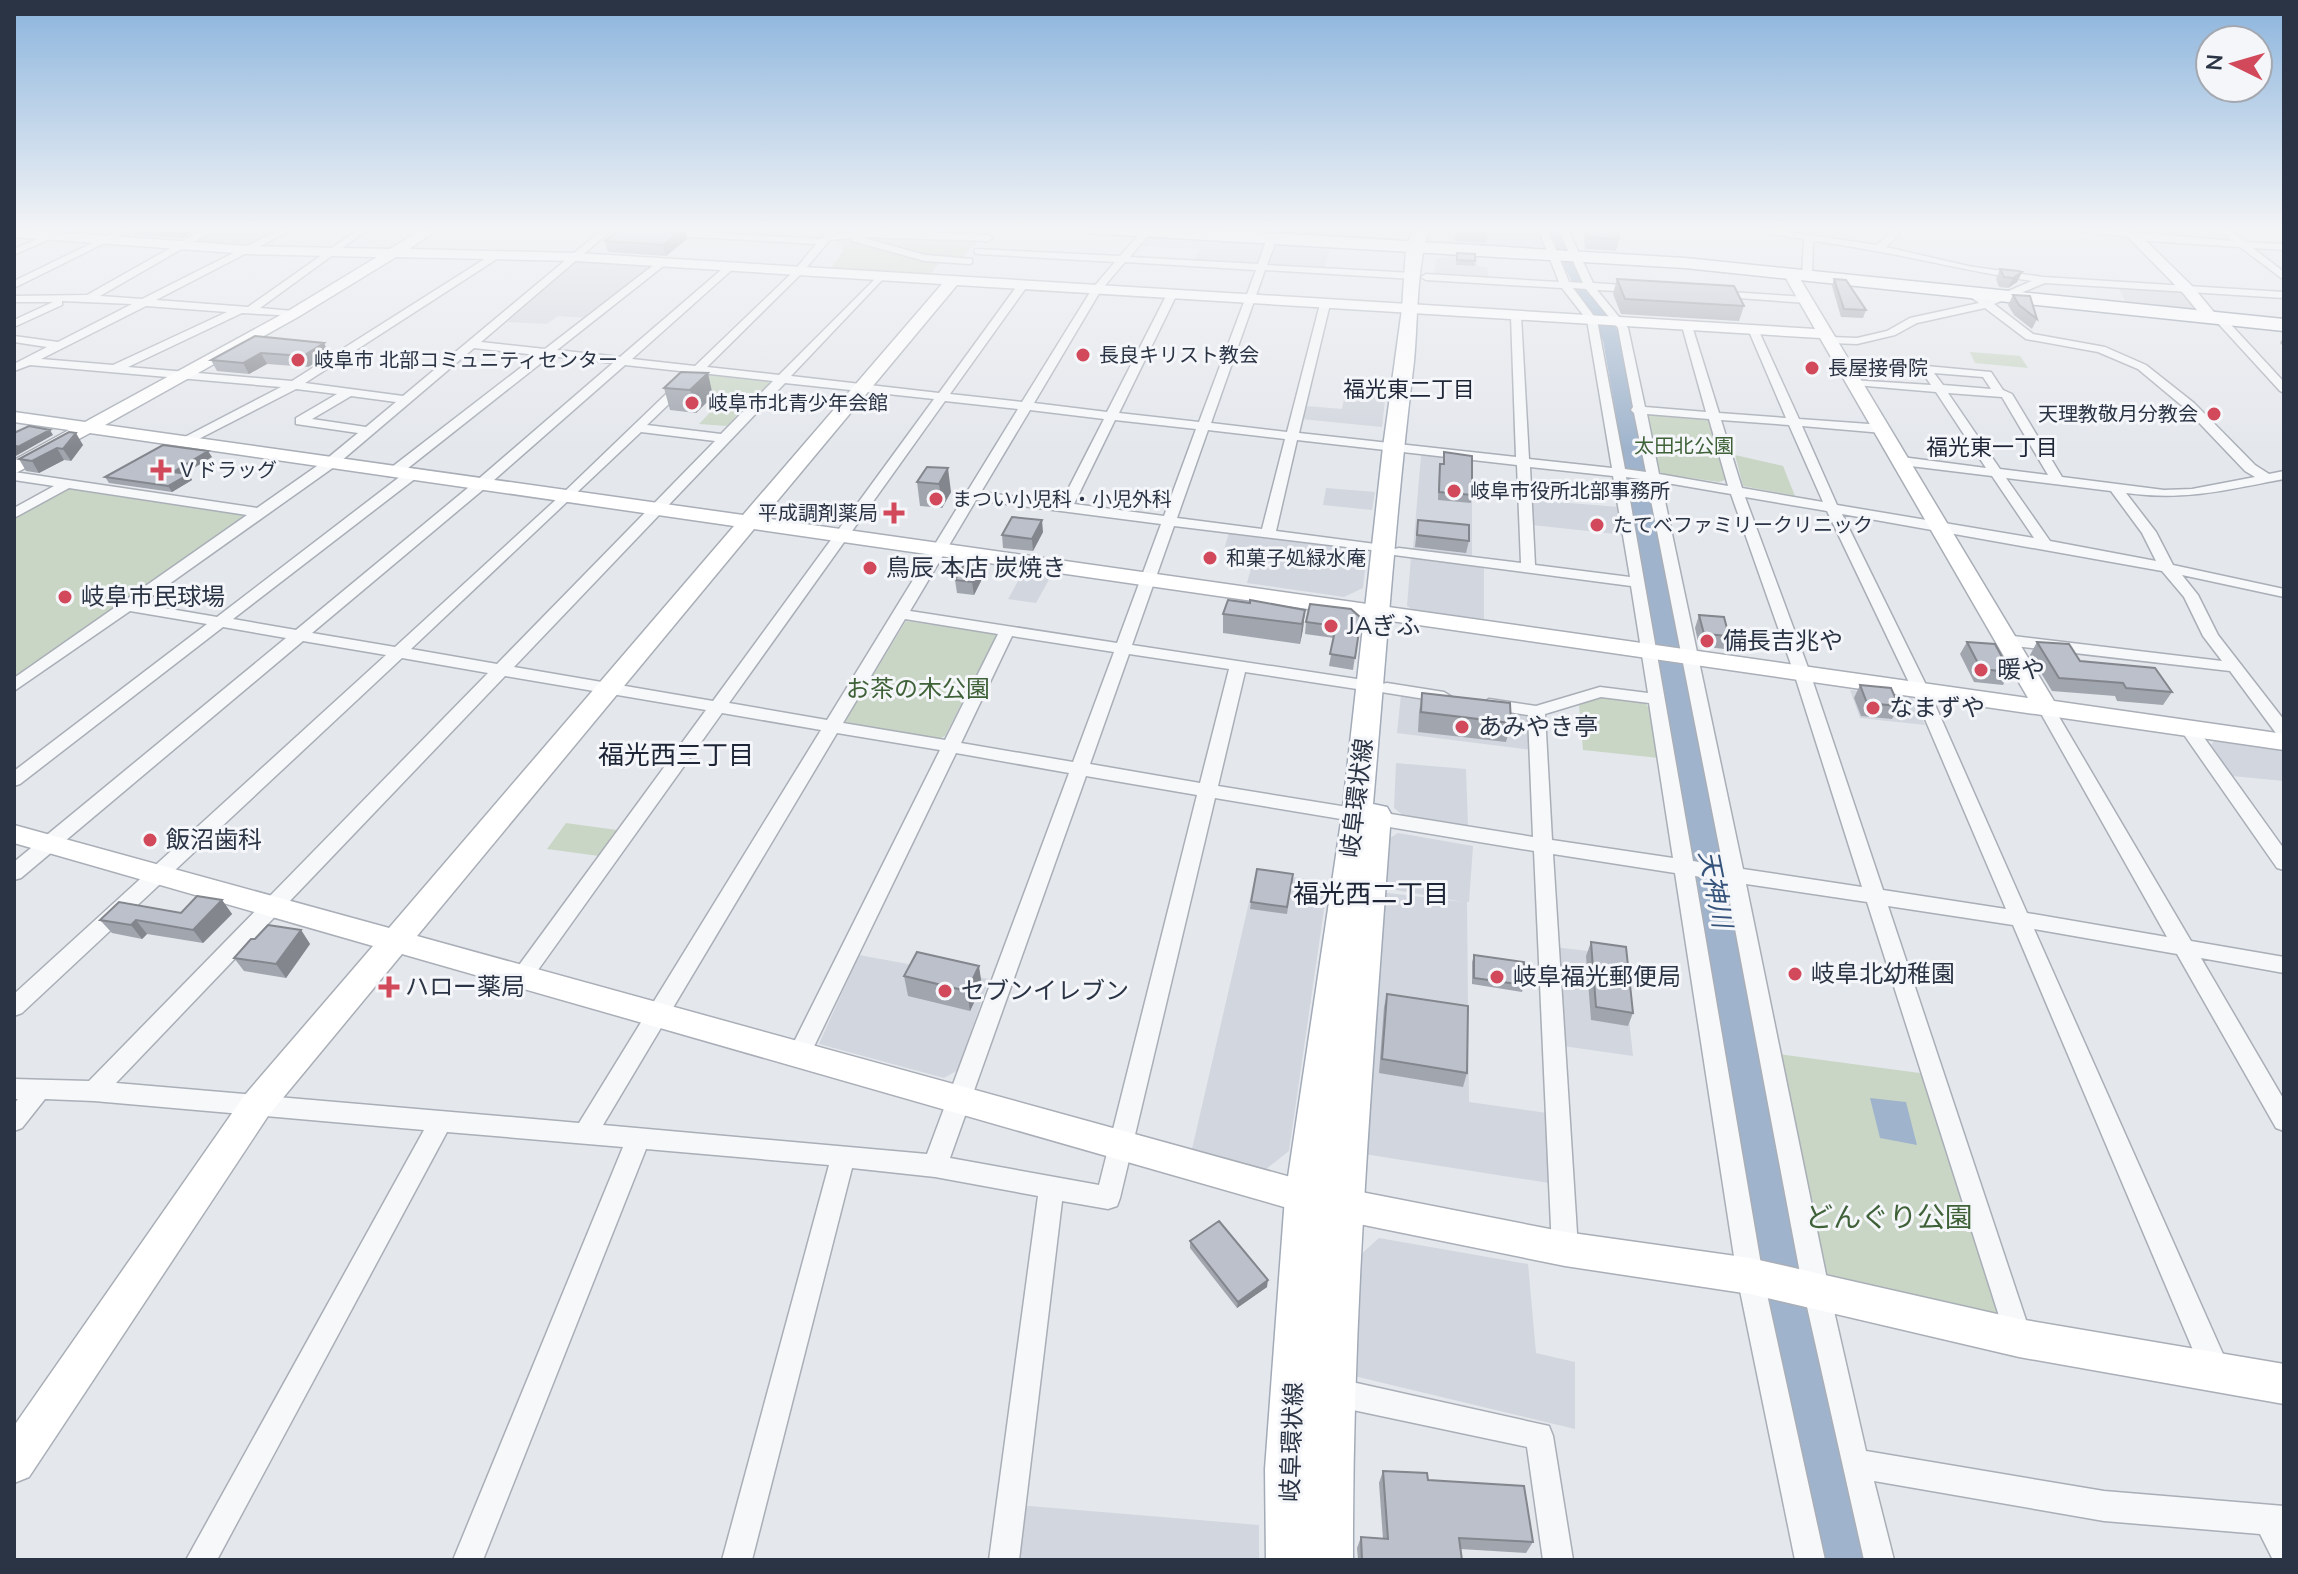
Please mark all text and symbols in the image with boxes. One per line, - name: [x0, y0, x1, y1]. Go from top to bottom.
- north arrow: [2194, 24, 2274, 104]
- text: N: [2199, 53, 2231, 72]
- place label: 長良キリスト教会: [1099, 342, 1259, 369]
- marker: 長良キリスト教会: [1074, 346, 1092, 364]
- place label: 岐阜市 北部コミュニティセンター: [314, 347, 618, 374]
- marker: 岐阜市 北部コミュニティセンター: [289, 351, 307, 369]
- place label: 長屋接骨院: [1828, 355, 1928, 382]
- marker: 長屋接骨院: [1803, 359, 1821, 377]
- district label: 福光東二丁目: [1343, 375, 1475, 405]
- place label: 岐阜市北青少年会館: [708, 390, 888, 417]
- marker: 岐阜市北青少年会館: [683, 394, 701, 412]
- place label: 天理教敬月分教会: [2038, 401, 2198, 428]
- marker: 天理教敬月分教会: [2205, 405, 2223, 423]
- park label: 太田北公園: [1634, 433, 1734, 460]
- district label: 福光東一丁目: [1926, 433, 2058, 463]
- place label: Ｖドラッグ: [177, 457, 277, 484]
- marker: Ｖドラッグ: [152, 461, 170, 479]
- place label: 岐阜市役所北部事務所: [1470, 478, 1670, 505]
- marker: 岐阜市役所北部事務所: [1445, 482, 1463, 500]
- place label: まつい小児科・小児外科: [952, 486, 1172, 513]
- marker: まつい小児科・小児外科: [927, 490, 945, 508]
- place label: 平成調剤薬局: [758, 500, 878, 527]
- marker: 平成調剤薬局: [885, 504, 903, 522]
- place label: たてべファミリークリニック: [1613, 512, 1873, 539]
- marker: たてべファミリークリニック: [1588, 516, 1606, 534]
- place label: 和菓子処緑水庵: [1226, 545, 1366, 572]
- marker: 和菓子処緑水庵: [1201, 549, 1219, 567]
- place label: 鳥辰 本店 炭焼き: [886, 552, 1066, 584]
- marker: 鳥辰 本店 炭焼き: [861, 559, 879, 577]
- place label: 岐阜市民球場: [81, 581, 225, 613]
- marker: 岐阜市民球場: [56, 588, 74, 606]
- place label: JAぎふ: [1346, 610, 1420, 642]
- marker: JAぎふ: [1322, 617, 1340, 635]
- place label: 備長吉兆や: [1723, 625, 1843, 657]
- marker: 備長吉兆や: [1698, 632, 1716, 650]
- place label: 暖や: [1997, 654, 2045, 686]
- marker: 暖や: [1972, 661, 1990, 679]
- park label: お茶の木公園: [846, 673, 990, 705]
- place label: なまずや: [1889, 692, 1985, 724]
- marker: なまずや: [1864, 699, 1882, 717]
- place label: あみやき亭: [1478, 711, 1598, 743]
- marker: あみやき亭: [1453, 718, 1471, 736]
- street label: 岐阜環状線: [1334, 736, 1380, 860]
- district label: 福光西三丁目: [598, 738, 754, 773]
- place label: 飯沼歯科: [166, 824, 262, 856]
- marker: 飯沼歯科: [141, 831, 159, 849]
- water label: 天神川: [1690, 847, 1740, 934]
- district label: 福光西二丁目: [1293, 877, 1449, 912]
- place label: 岐阜北幼稚園: [1811, 958, 1955, 990]
- place label: 岐阜福光郵便局: [1513, 961, 1681, 993]
- marker: 岐阜北幼稚園: [1786, 965, 1804, 983]
- marker: 岐阜福光郵便局: [1488, 968, 1506, 986]
- place label: ハロー薬局: [405, 971, 525, 1003]
- place label: セブンイレブン: [961, 975, 1129, 1007]
- marker: ハロー薬局: [380, 978, 398, 996]
- marker: セブンイレブン: [936, 982, 954, 1000]
- park label: どんぐり公園: [1805, 1199, 1973, 1237]
- street label: 岐阜環状線: [1274, 1381, 1310, 1503]

